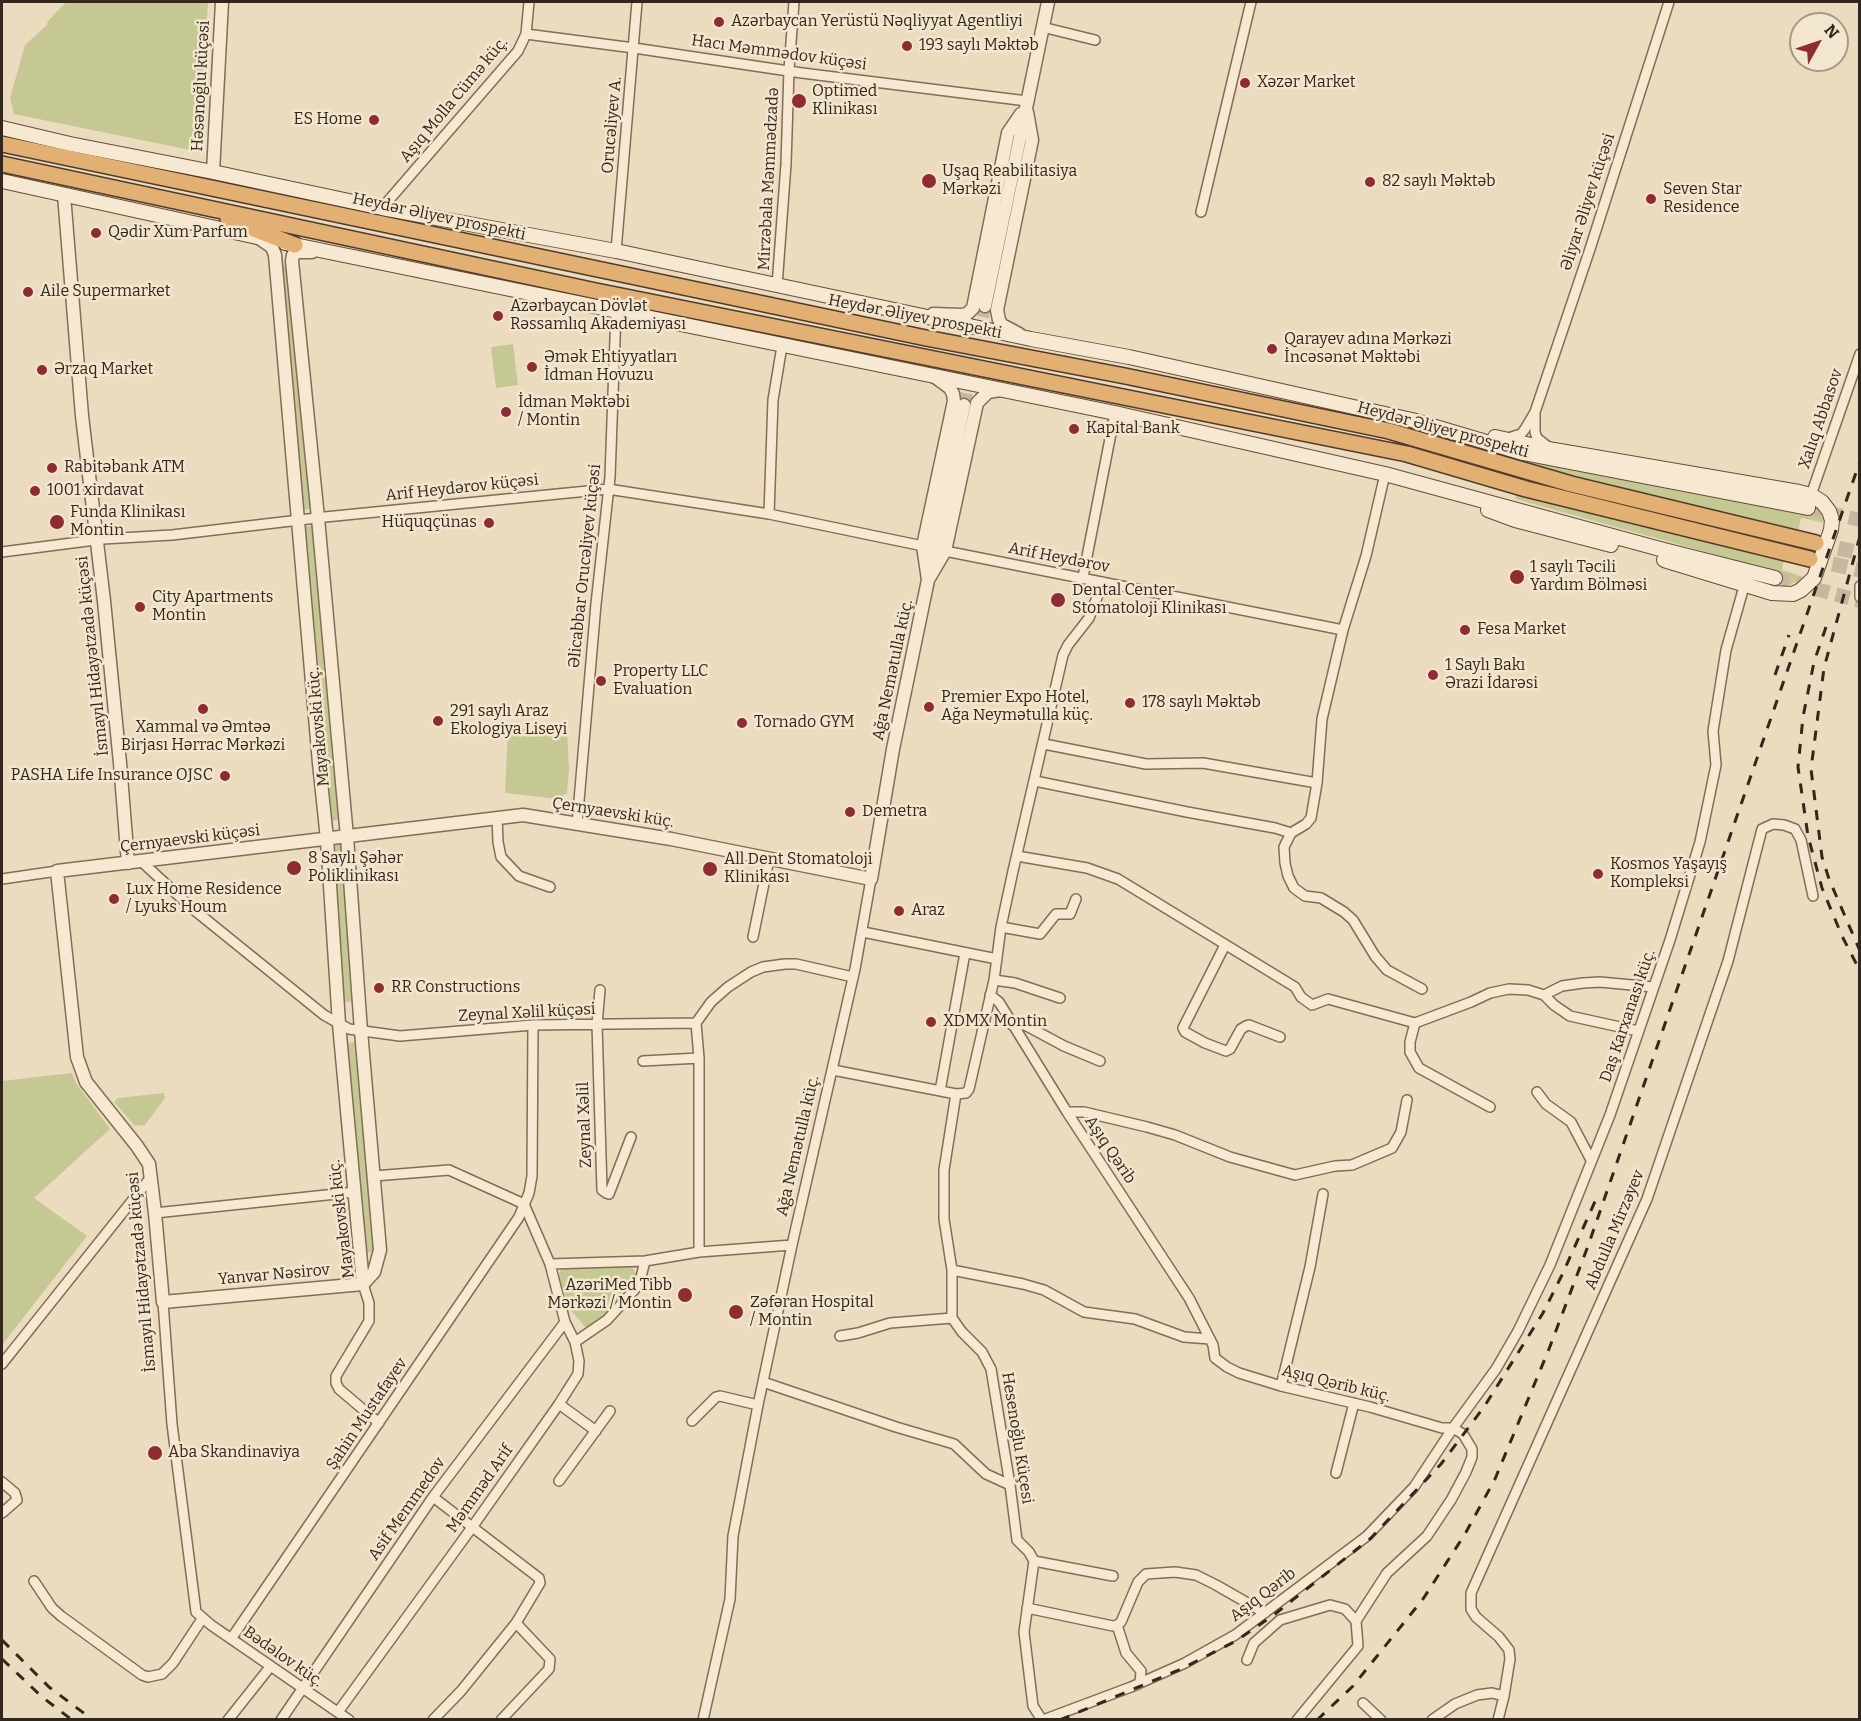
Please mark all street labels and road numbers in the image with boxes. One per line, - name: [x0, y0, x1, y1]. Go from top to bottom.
- street label: Həsənoğlu küçəsi: [188, 20, 214, 152]
- street label: Hacı Məmmədov küçəsi: [690, 31, 868, 75]
- street label: Aşıq Molla Cümə küç.: [396, 33, 512, 167]
- street label: Orucəliyev A.: [598, 76, 626, 174]
- street label: Mirzəbala Məmmədzadə: [755, 87, 783, 271]
- street label: Əliyar Əliyev küçəsi: [1557, 131, 1619, 273]
- street label: Heydər Əliyev prospekti: [351, 189, 527, 245]
- street label: Heydər Əliyev prospekti: [827, 291, 1003, 343]
- street label: Xalıq Abbasov: [1795, 367, 1847, 471]
- street label: Heydər Əliyev prospekti: [1355, 398, 1531, 462]
- street label: Əlicabbar Orucəliyev küçəsi: [565, 463, 605, 669]
- street label: Arif Heydərov küçəsi: [385, 470, 539, 506]
- street label: Arif Heydərov: [1007, 539, 1111, 577]
- street label: İsmayıl Hidayətzadə küçəsi: [73, 555, 113, 757]
- street label: Ağa Nemətulla küç.: [869, 598, 917, 742]
- street label: Mayakovski küç.: [304, 667, 334, 787]
- street label: Çernyaevski küç.: [551, 794, 675, 832]
- street label: Çernyaevski küçəsi: [119, 821, 261, 857]
- street label: Daş Karxanası küç.: [1596, 947, 1660, 1085]
- street label: Zeynal Xəlil küçəsi: [458, 1000, 596, 1026]
- street label: Ağa Nemətulla küç.: [772, 1074, 824, 1218]
- street label: Zeynal Xəlil: [574, 1082, 596, 1168]
- street label: Aşıq Qərib: [1080, 1112, 1140, 1188]
- street label: Mayakovski küç.: [325, 1159, 359, 1279]
- street label: Abdulla Mirzəyev: [1581, 1167, 1649, 1293]
- street label: İsmayıl Hidayətzadə küçəsi: [124, 1171, 160, 1373]
- street label: Yanvar Nəsirov: [217, 1261, 331, 1289]
- street label: Şahin Mustafayev: [322, 1354, 412, 1474]
- street label: Aşıq Qərib küç.: [1280, 1361, 1392, 1407]
- street label: Hesenoğlu Küçesi: [997, 1371, 1037, 1505]
- street label: Məmməd Arif: [443, 1441, 517, 1537]
- street label: Asif Memmedov: [364, 1454, 450, 1564]
- street label: Aşıq Qərib: [1226, 1564, 1300, 1626]
- street label: Bədəlov küç.: [240, 1623, 326, 1691]

